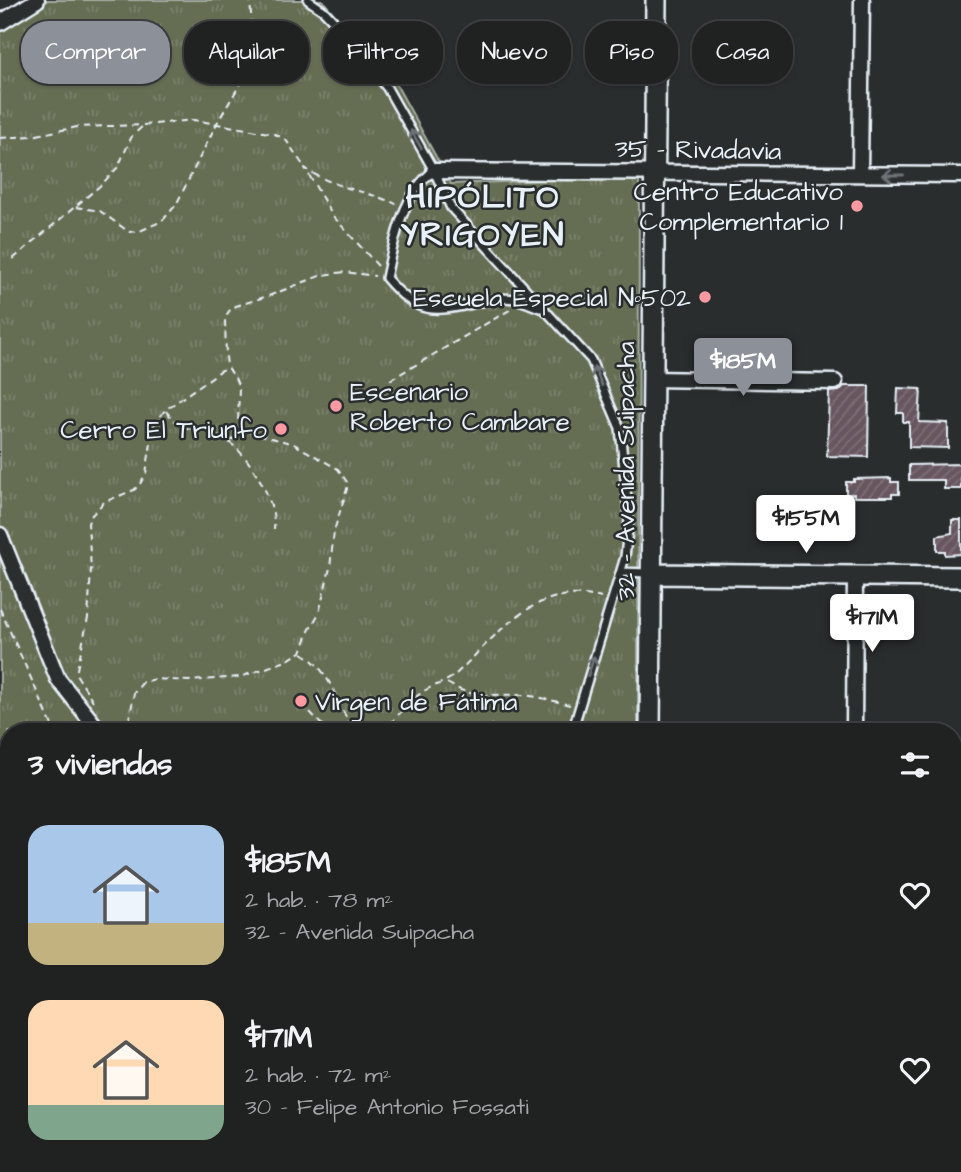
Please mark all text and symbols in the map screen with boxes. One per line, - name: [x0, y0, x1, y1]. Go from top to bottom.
- chip: Comprar: [21, 21, 170, 84]
- chip: Alquilar: [184, 21, 309, 84]
- chip: Filtros: [323, 21, 443, 84]
- chip: Nuevo: [457, 21, 571, 84]
- chip: Piso: [585, 21, 678, 84]
- chip: Casa: [692, 21, 793, 84]
- one-way arrow: [409, 130, 423, 150]
- street label: 35 - Rivadavia: [614, 131, 782, 169]
- one-way arrow: [882, 168, 905, 182]
- district label: HIPÓLITO YRIGOYEN: [401, 174, 565, 258]
- place label: Centro Educativo Complementario 1: [633, 174, 843, 240]
- marker: Centro Educativo Complementario 1: [849, 198, 865, 214]
- place label: Escuela Especial Nº502: [413, 280, 691, 316]
- marker: Escuela Especial Nº502: [697, 289, 713, 305]
- pin: $185M: [694, 338, 792, 398]
- street label: 32 - Avenida Suipacha: [608, 341, 644, 601]
- text: $185M: [710, 345, 776, 377]
- one-way arrow: [591, 365, 604, 387]
- place label: Escenario Roberto Cambare: [350, 374, 570, 440]
- marker: Escenario Roberto Cambare: [328, 398, 344, 414]
- place label: Cerro El Triunfo: [60, 412, 267, 448]
- marker: Cerro El Triunfo: [273, 421, 289, 437]
- pin: $155M: [757, 496, 855, 555]
- text: $155M: [772, 502, 840, 534]
- pin: $171M: [823, 594, 921, 654]
- text: $171M: [846, 601, 898, 633]
- one-way arrow: [586, 656, 598, 678]
- place label: Virgen de Fátima: [315, 684, 517, 722]
- marker: Virgen de Fátima: [293, 693, 309, 709]
- text: 3 viviendas: [28, 744, 172, 786]
- icon: filters: [896, 746, 934, 784]
- text: $185M: [245, 842, 331, 884]
- icon: home: [84, 853, 168, 937]
- icon: heart: [896, 876, 934, 914]
- text: 2 hab. · 78 m²: [245, 884, 393, 916]
- text: 32 - Avenida Suipacha: [245, 916, 474, 948]
- text: $171M: [245, 1017, 313, 1059]
- icon: home: [84, 1028, 168, 1112]
- icon: heart: [896, 1051, 934, 1089]
- text: 2 hab. · 72 m²: [245, 1059, 391, 1091]
- text: 30 - Felipe Antonio Fossati: [245, 1091, 529, 1123]

